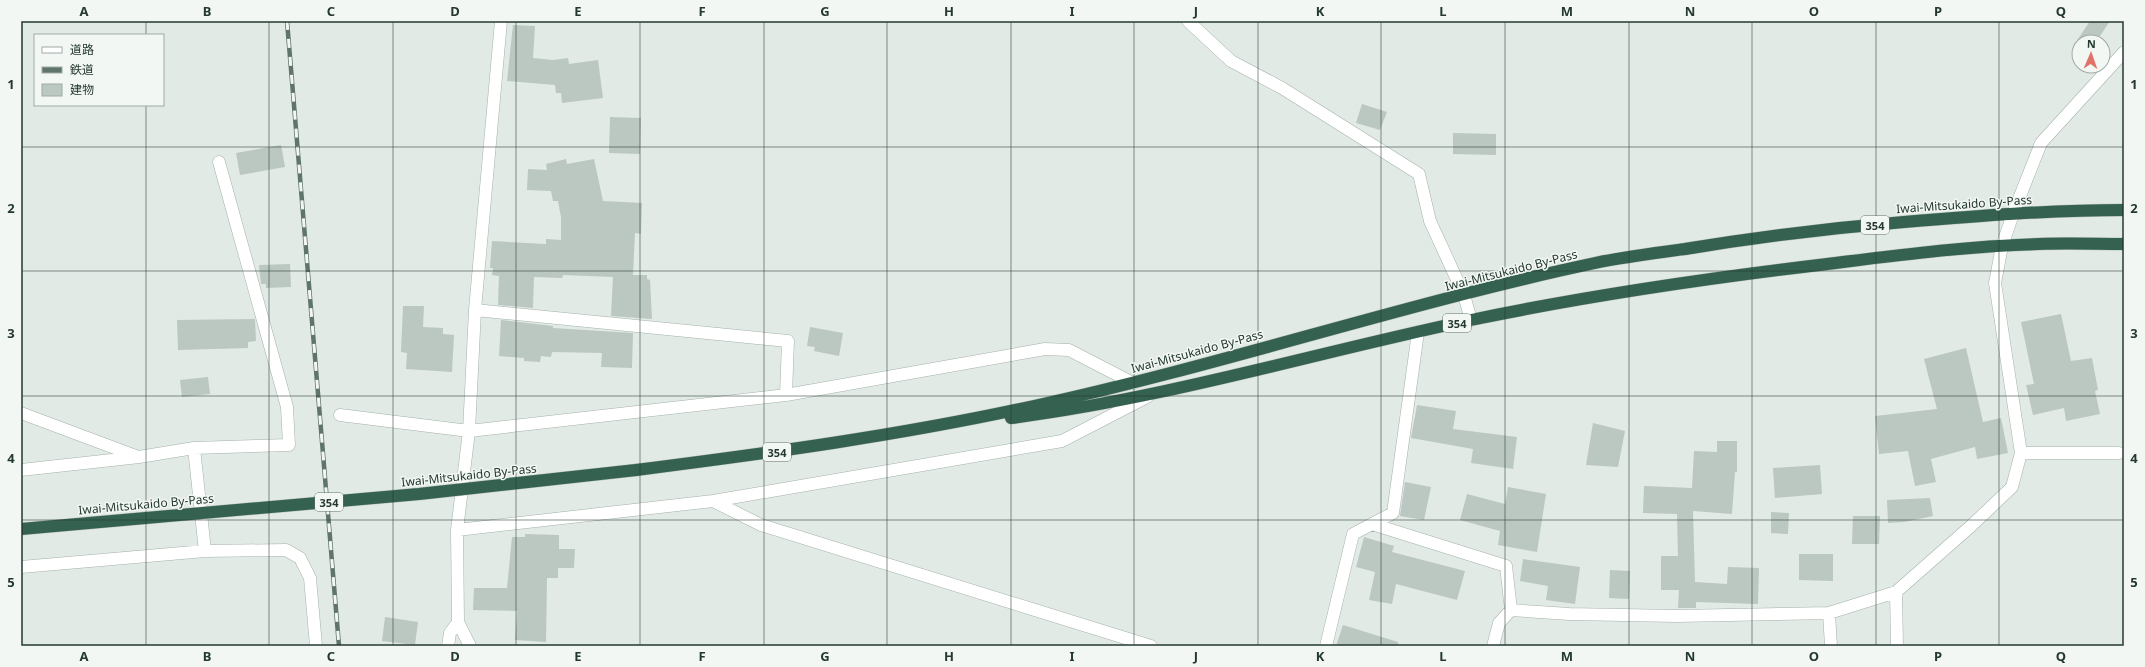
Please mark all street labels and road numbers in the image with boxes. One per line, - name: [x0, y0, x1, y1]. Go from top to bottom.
- street label: Iwai-Mitsukaido By-Pass: [1896, 191, 2033, 217]
- road number: 354: [1861, 216, 1889, 234]
- street label: Iwai-Mitsukaido By-Pass: [1443, 245, 1579, 295]
- road number: 354: [1443, 314, 1471, 332]
- street label: Iwai-Mitsukaido By-Pass: [1129, 325, 1265, 377]
- road number: 354: [763, 443, 791, 461]
- street label: Iwai-Mitsukaido By-Pass: [401, 459, 538, 491]
- street label: Iwai-Mitsukaido By-Pass: [78, 490, 215, 518]
- road number: 354: [315, 493, 343, 511]

